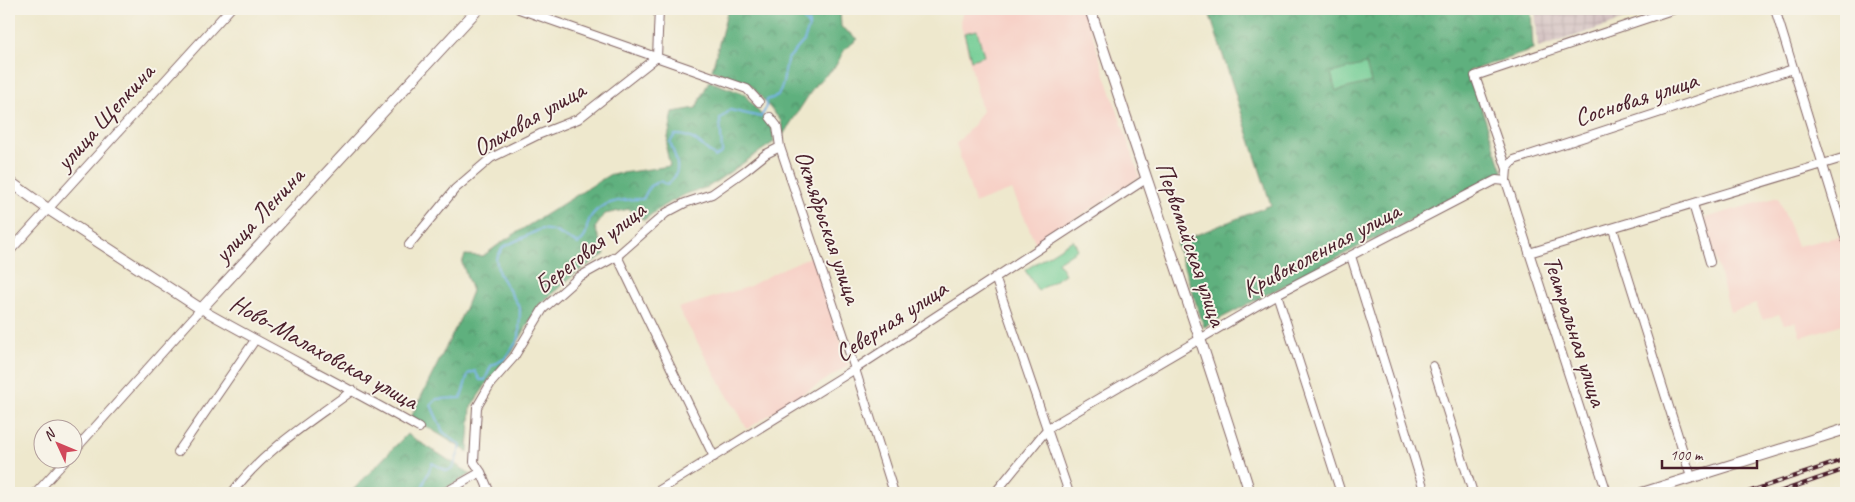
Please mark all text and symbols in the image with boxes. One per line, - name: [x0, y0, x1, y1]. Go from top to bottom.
- street label: улица Щепкина: [47, 55, 163, 179]
- street label: Сосновая улица: [1570, 63, 1704, 134]
- street label: Ольховая улица: [467, 73, 593, 164]
- street label: Октябрьская улица: [787, 146, 870, 310]
- street label: Первомайская улица: [1148, 158, 1235, 332]
- street label: улица Ленина: [205, 159, 313, 271]
- street label: Береговая улица: [528, 193, 654, 301]
- street label: Кривоколенная улица: [1236, 194, 1408, 305]
- street label: Театральная улица: [1536, 252, 1615, 412]
- street label: Северная улица: [829, 272, 955, 369]
- street label: Ново-Малаховская улица: [224, 287, 425, 418]
- north arrow: [32, 420, 82, 470]
- text: N: [40, 425, 60, 444]
- scale bar: [1662, 437, 1758, 469]
- text: 100 m: [1670, 446, 1704, 465]

